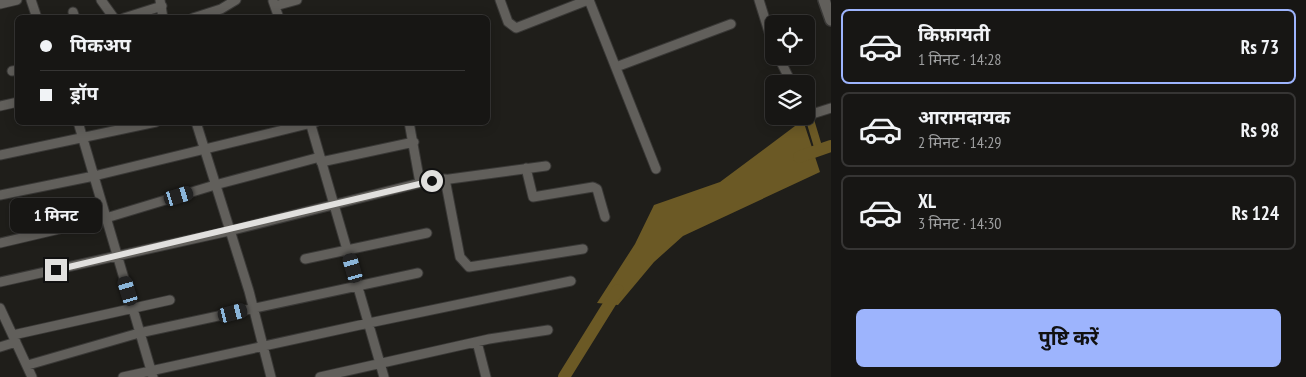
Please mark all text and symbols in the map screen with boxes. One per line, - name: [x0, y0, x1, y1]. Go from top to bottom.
- map controls: [765, 15, 815, 125]
- button: locate: [765, 15, 815, 65]
- text: किफ़ायती: [918, 22, 990, 46]
- icon: car: [858, 24, 903, 69]
- text: पिकअप: [70, 33, 131, 57]
- text: Rs 73: [1241, 35, 1279, 59]
- text: 1 मिनट · 14:28: [918, 49, 1002, 69]
- button: layers: [765, 75, 815, 125]
- text: ड्रॉप: [70, 81, 98, 105]
- text: आरामदायक: [918, 105, 1010, 129]
- icon: car: [858, 107, 903, 152]
- text: Rs 98: [1241, 118, 1279, 142]
- text: 2 मिनट · 14:29: [918, 132, 1002, 152]
- route start: [421, 170, 443, 192]
- car: [162, 184, 195, 208]
- text: XL: [918, 189, 936, 213]
- icon: car: [858, 190, 903, 235]
- callout: 1 मिनट: [10, 198, 102, 232]
- text: Rs 124: [1232, 201, 1279, 225]
- text: 1 मिनट: [34, 205, 78, 225]
- text: 3 मिनट · 14:30: [918, 213, 1002, 233]
- car: [341, 252, 364, 284]
- route end: [45, 259, 67, 281]
- car: [116, 274, 139, 308]
- car: [216, 302, 249, 324]
- button: पुष्टि करें: [856, 309, 1281, 367]

